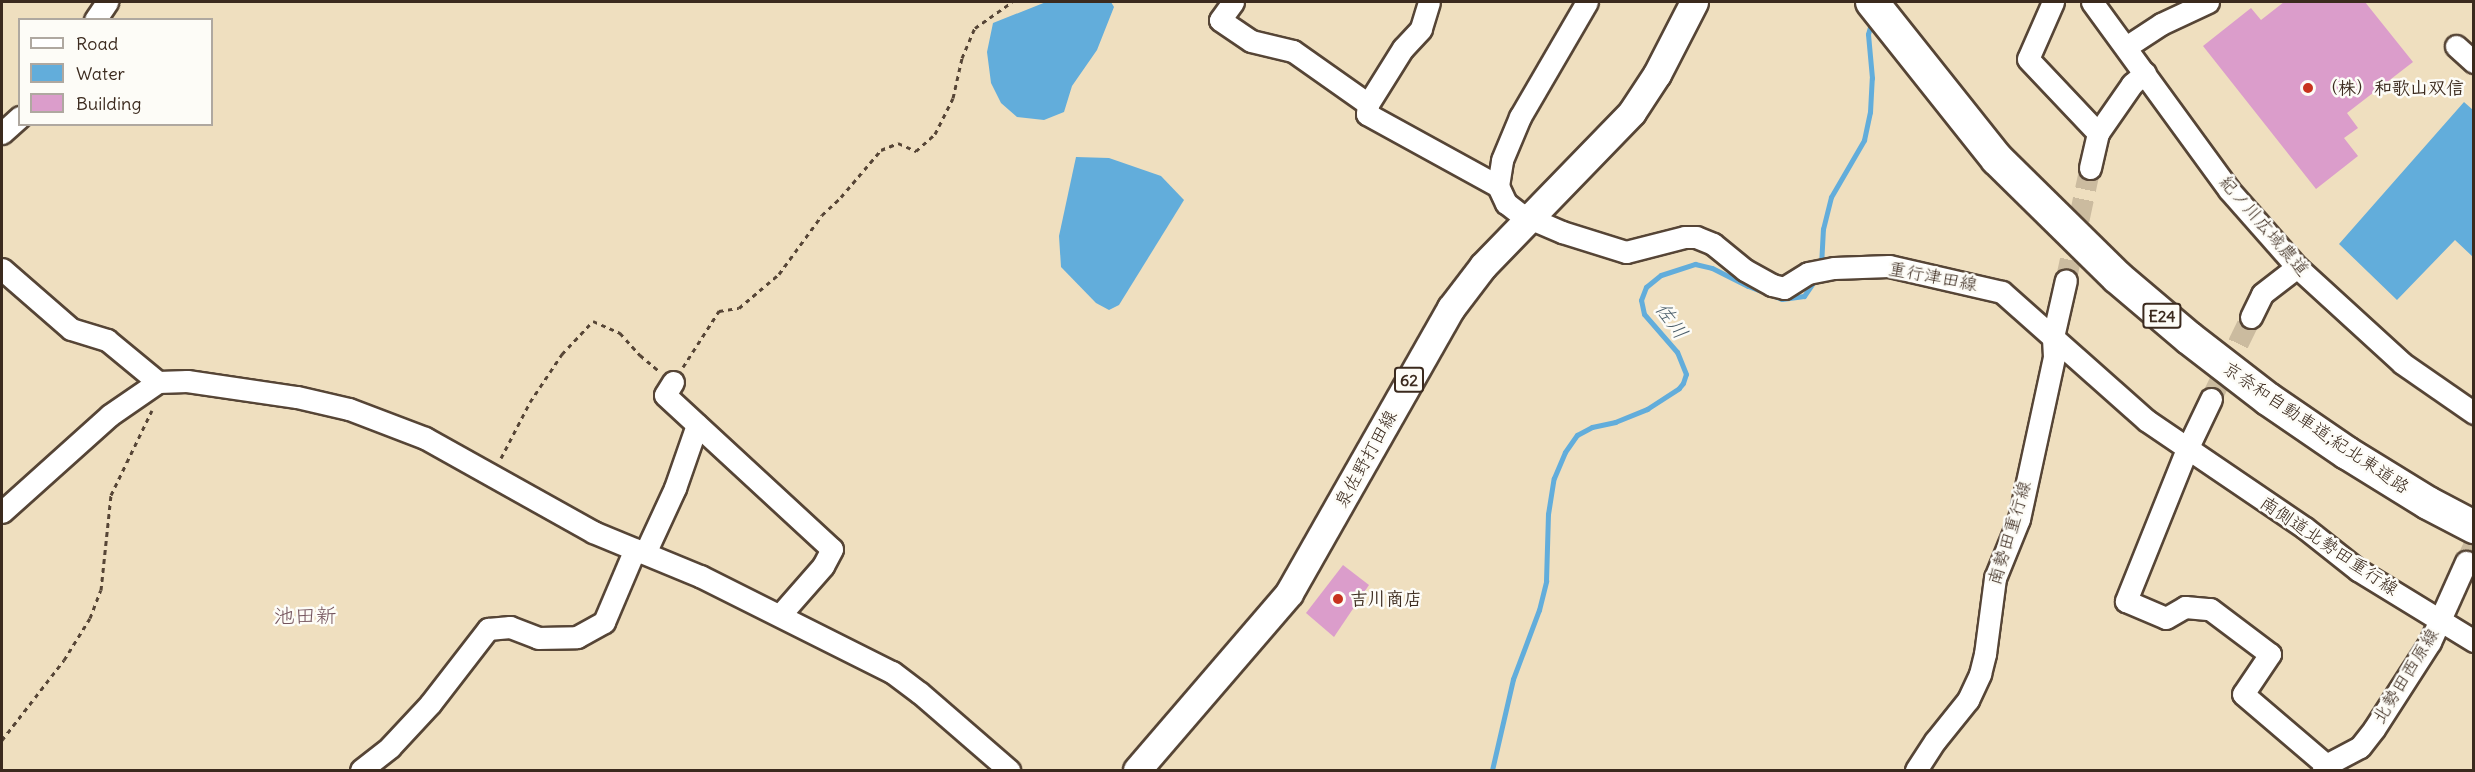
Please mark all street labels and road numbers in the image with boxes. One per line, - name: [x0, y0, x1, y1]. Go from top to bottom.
- street label: 紀ノ川広域農道: [2215, 171, 2313, 281]
- street label: 重行津田線: [1887, 258, 1979, 296]
- road number: E24: [2141, 303, 2183, 329]
- street label: 京奈和自動車道;紀北東道路: [2219, 357, 2413, 499]
- road number: 62: [1394, 367, 1424, 393]
- street label: 泉佐野打田線: [1330, 407, 1402, 511]
- street label: 南勢田重行線: [1984, 478, 2036, 588]
- street label: 南側道北勢田重行線: [2256, 492, 2402, 600]
- street label: 北勢田西原線: [2368, 624, 2444, 728]

